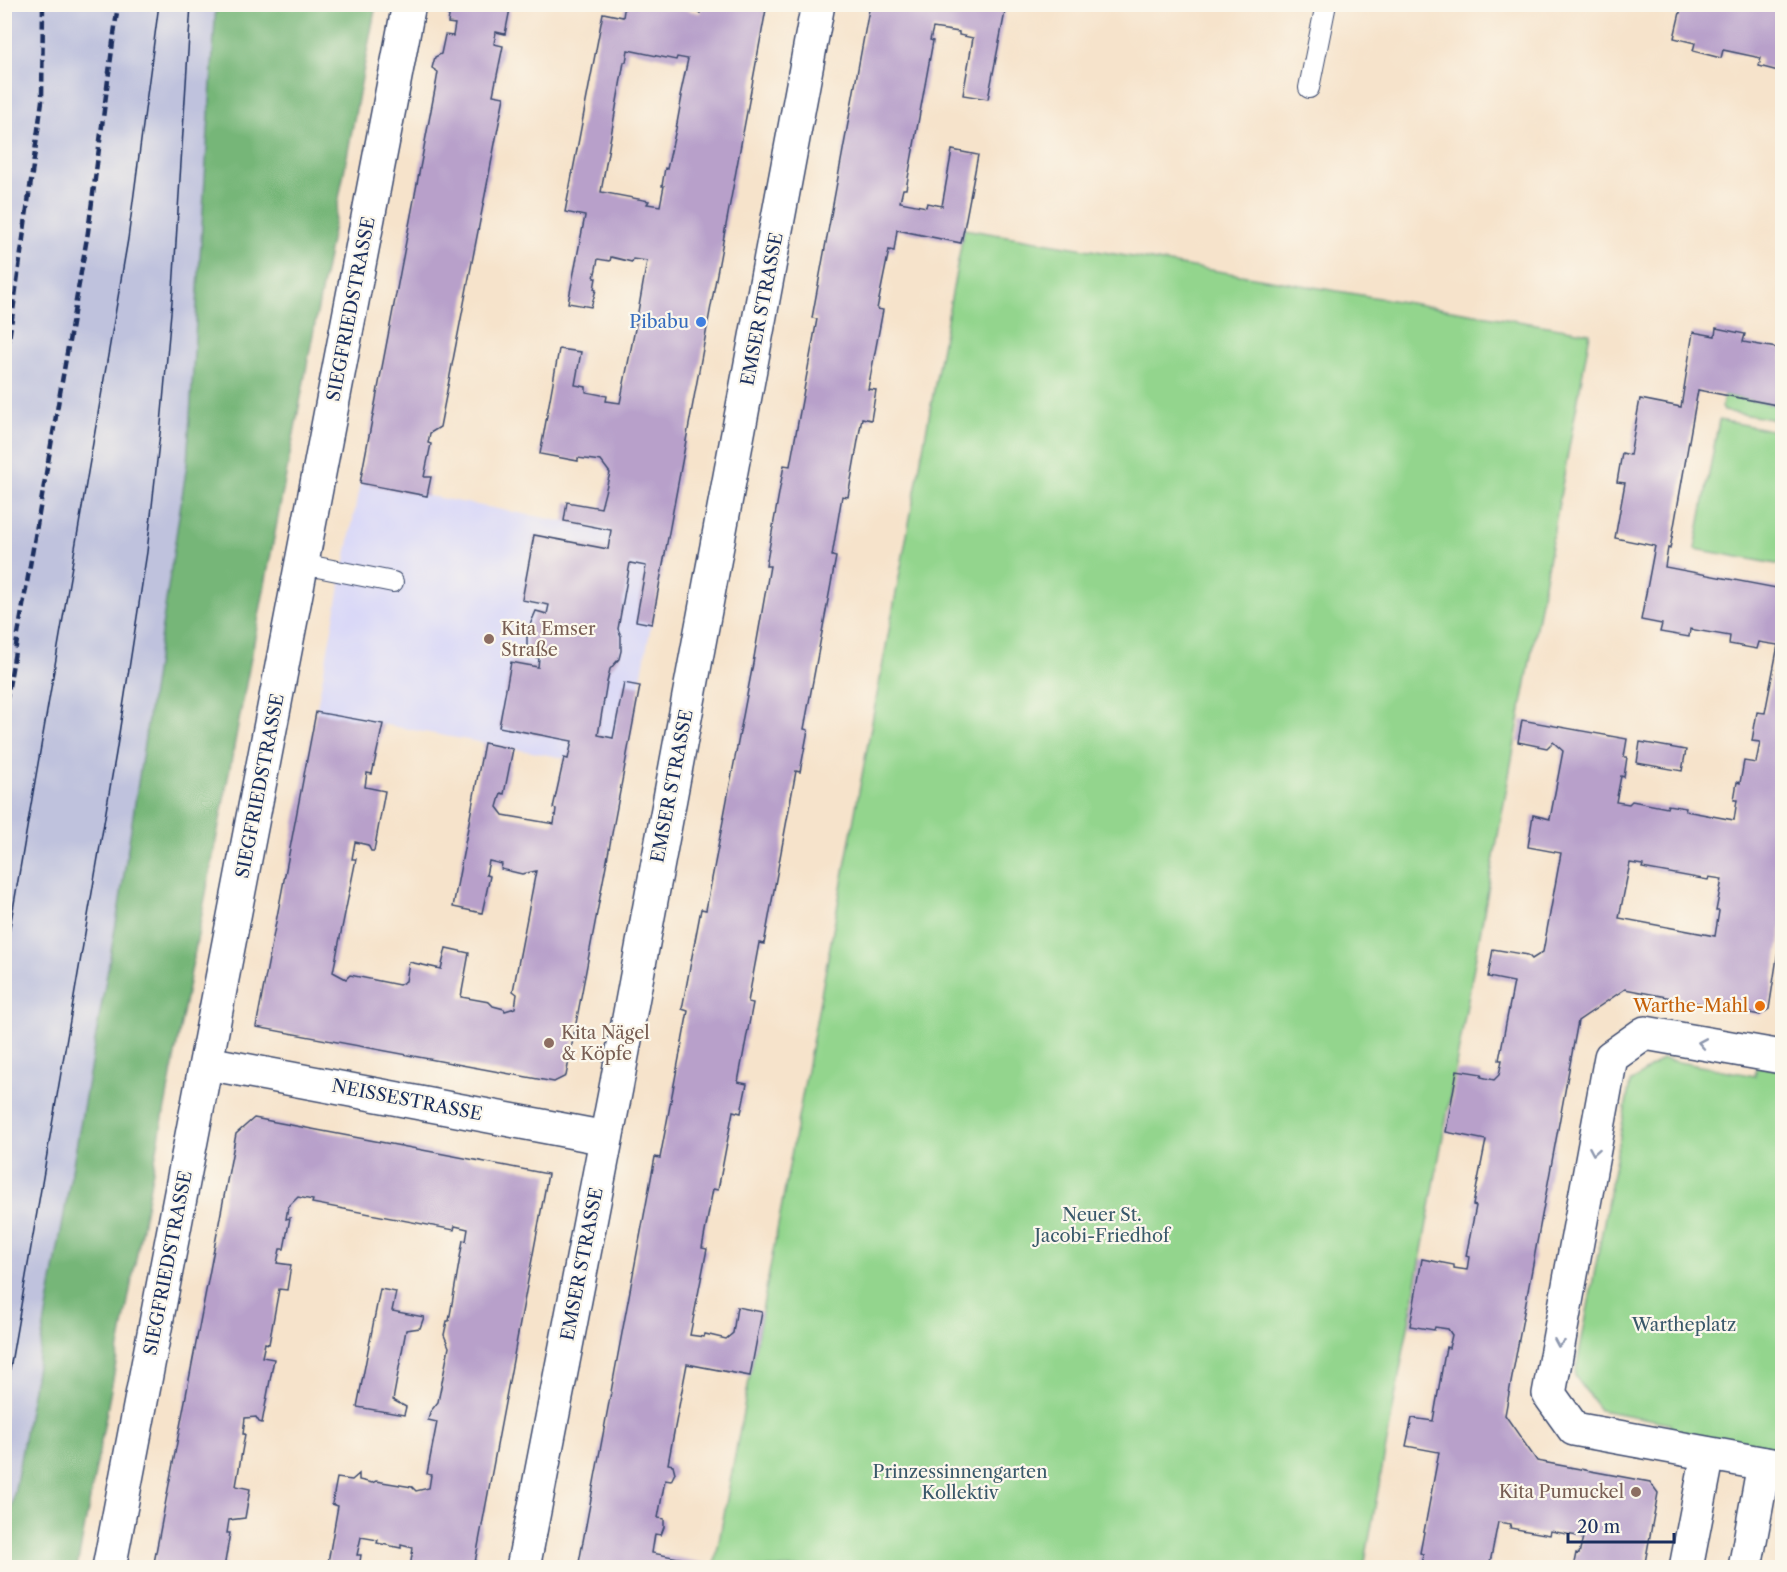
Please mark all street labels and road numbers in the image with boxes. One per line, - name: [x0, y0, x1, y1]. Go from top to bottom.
- street label: SIEGFRIEDSTRASSE: [322, 215, 380, 403]
- street label: EMSER STRASSE: [736, 230, 788, 388]
- street label: SIEGFRIEDSTRASSE: [231, 692, 289, 880]
- street label: EMSER STRASSE: [646, 707, 698, 865]
- street label: NEISSESTRASSE: [330, 1075, 484, 1125]
- street label: SIEGFRIEDSTRASSE: [139, 1169, 197, 1357]
- street label: EMSER STRASSE: [556, 1185, 608, 1343]

